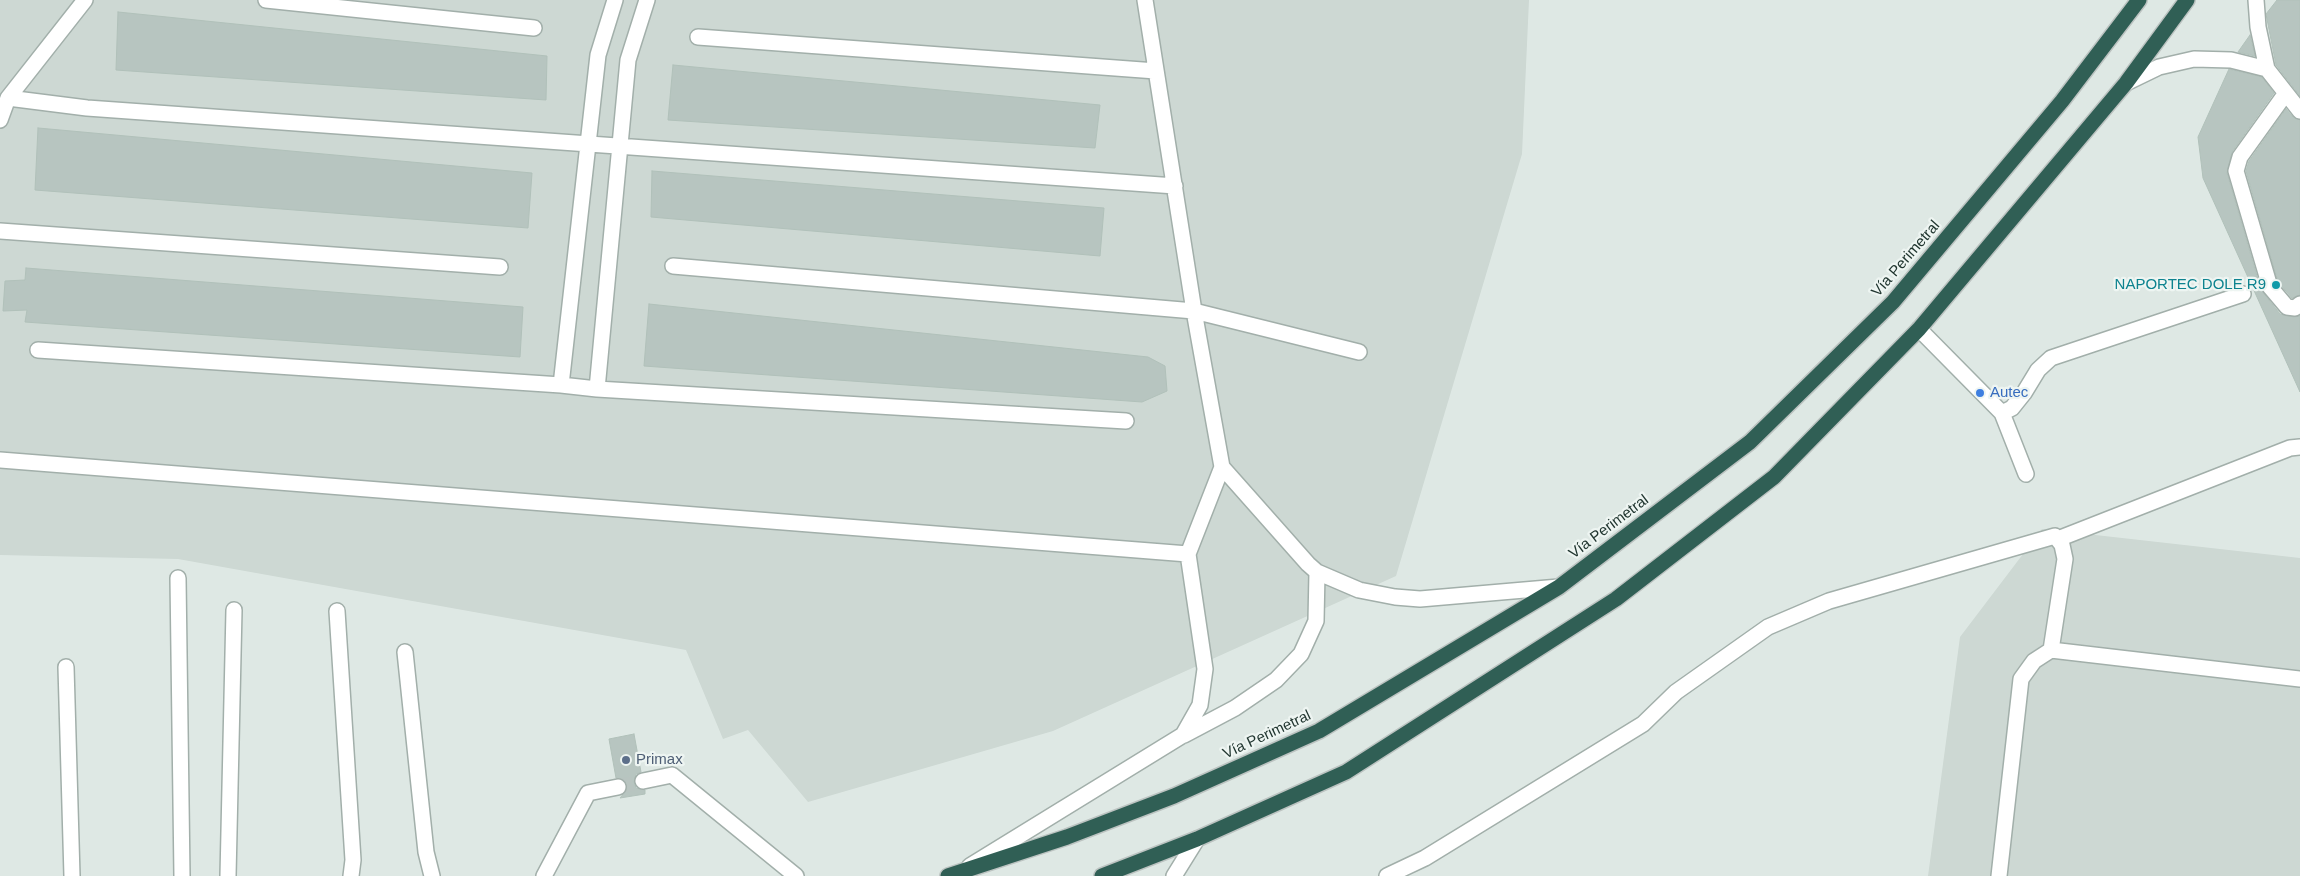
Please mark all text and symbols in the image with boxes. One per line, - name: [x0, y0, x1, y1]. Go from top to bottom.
- street label: Vía Perimetral: [1868, 217, 1944, 301]
- place label: NAPORTEC DOLE R9: [2115, 276, 2266, 294]
- marker: NAPORTEC DOLE R9: [2270, 279, 2282, 291]
- place label: Autec: [1990, 384, 2028, 402]
- marker: Autec: [1974, 387, 1986, 399]
- street label: Vía Perimetral: [1566, 491, 1652, 563]
- street label: Vía Perimetral: [1220, 707, 1314, 763]
- place label: Primax: [636, 751, 683, 769]
- marker: Primax: [620, 754, 632, 766]

